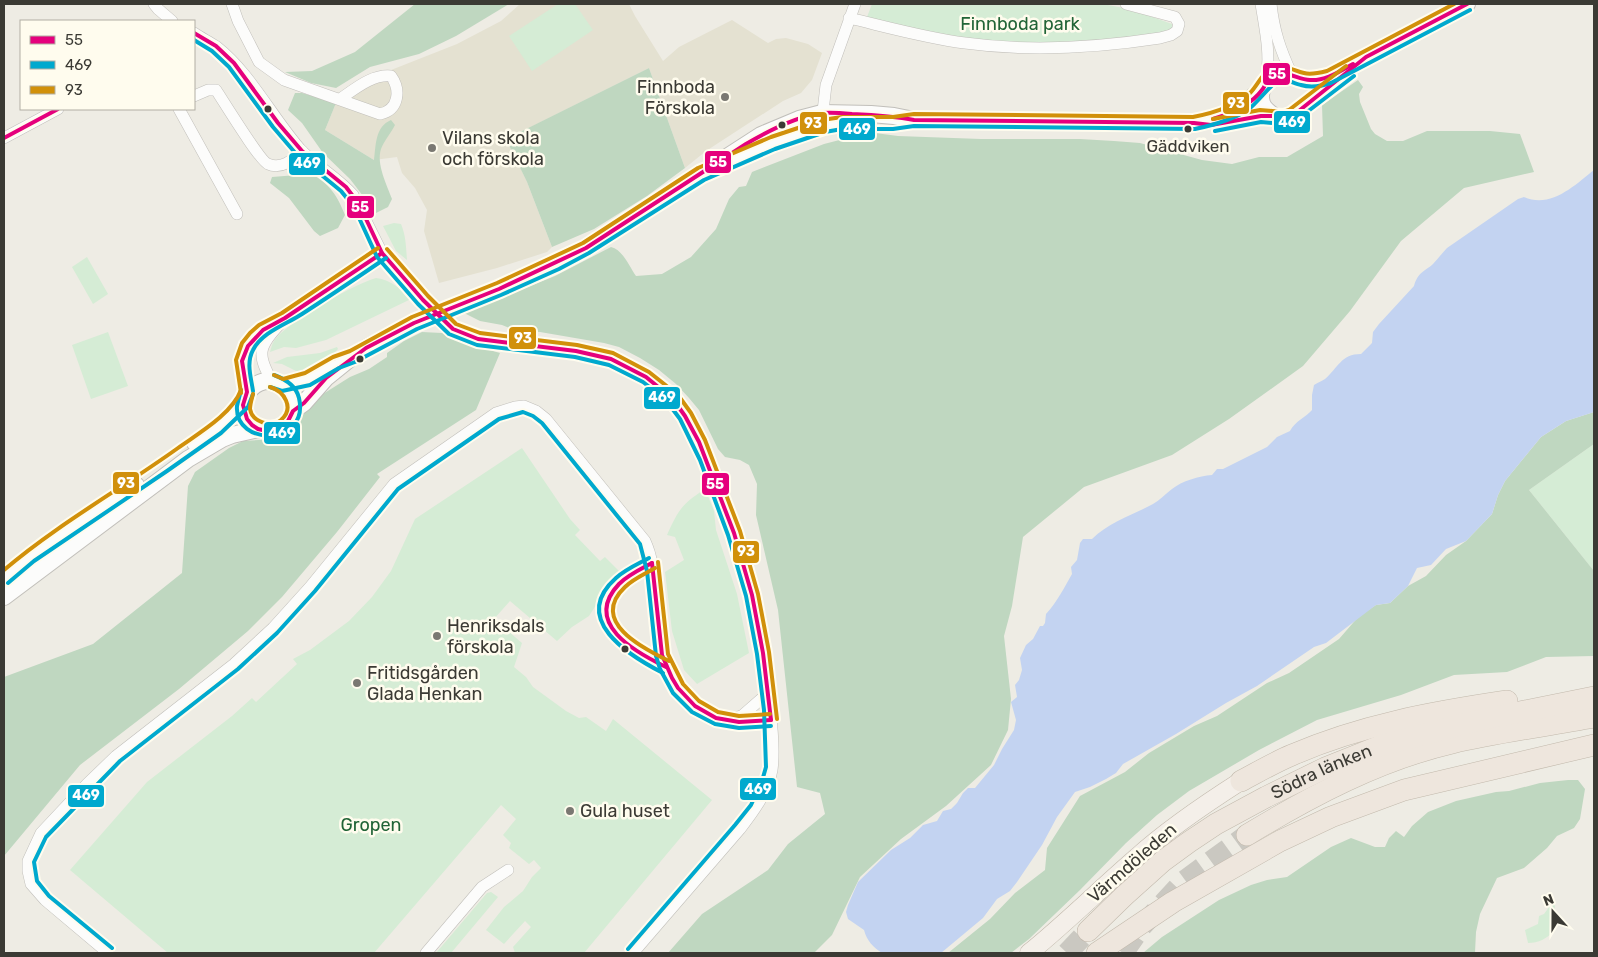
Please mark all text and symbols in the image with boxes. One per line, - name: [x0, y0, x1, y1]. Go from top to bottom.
- park label: Finnboda park: [960, 13, 1080, 35]
- legend: [20, 20, 195, 110]
- text: 55: [65, 31, 83, 49]
- text: 469: [65, 56, 92, 74]
- line badge: 55: [1262, 62, 1291, 86]
- text: 55: [1268, 66, 1286, 83]
- place label: Finnboda Förskola: [637, 76, 715, 119]
- text: 93: [65, 81, 83, 99]
- marker: Finnboda Förskola: [719, 91, 731, 103]
- line badge: 93: [1222, 91, 1250, 115]
- text: 93: [1227, 95, 1245, 112]
- unlabelled marker: [263, 104, 273, 114]
- line badge: 469: [1273, 110, 1311, 134]
- line badge: 93: [799, 111, 828, 135]
- text: 469: [1278, 114, 1306, 131]
- text: 93: [804, 115, 822, 132]
- line badge: 469: [838, 117, 876, 141]
- unlabelled marker: [777, 120, 787, 130]
- text: 469: [843, 121, 871, 138]
- marker: Gäddviken: [1183, 124, 1193, 134]
- place label: Vilans skola och förskola: [442, 127, 544, 170]
- place label: Gäddviken: [1147, 136, 1229, 156]
- marker: Vilans skola och förskola: [426, 142, 438, 154]
- line badge: 55: [704, 150, 732, 174]
- line badge: 469: [288, 152, 326, 176]
- text: 55: [709, 154, 727, 171]
- text: 469: [293, 155, 321, 172]
- line badge: 55: [346, 195, 375, 219]
- text: 55: [351, 199, 369, 216]
- line badge: 93: [508, 326, 537, 350]
- text: 93: [514, 330, 532, 347]
- unlabelled marker: [355, 354, 365, 364]
- line badge: 469: [643, 386, 681, 410]
- text: 469: [648, 389, 676, 406]
- line badge: 469: [263, 421, 301, 445]
- text: 469: [268, 425, 296, 442]
- line badge: 93: [112, 471, 140, 495]
- line badge: 55: [701, 472, 730, 496]
- text: 93: [117, 475, 135, 492]
- text: 55: [706, 476, 724, 493]
- line badge: 93: [732, 540, 760, 564]
- text: 93: [737, 543, 755, 560]
- place label: Henriksdals förskola: [447, 615, 545, 658]
- marker: Henriksdals förskola: [431, 630, 443, 642]
- unlabelled marker: [620, 644, 630, 654]
- place label: Fritidsgården Glada Henkan: [367, 662, 482, 705]
- marker: Fritidsgården Glada Henkan: [351, 677, 363, 689]
- street label: Södra länken: [1267, 739, 1375, 804]
- line badge: 469: [739, 777, 777, 801]
- text: 469: [744, 781, 772, 798]
- line badge: 469: [67, 784, 105, 808]
- text: 469: [72, 787, 100, 804]
- place label: Gula huset: [580, 800, 670, 822]
- marker: Gula huset: [564, 805, 576, 817]
- park label: Gropen: [341, 814, 401, 836]
- street label: Värmdöleden: [1083, 818, 1181, 908]
- north arrow: [1528, 887, 1578, 937]
- text: N: [1541, 891, 1556, 910]

